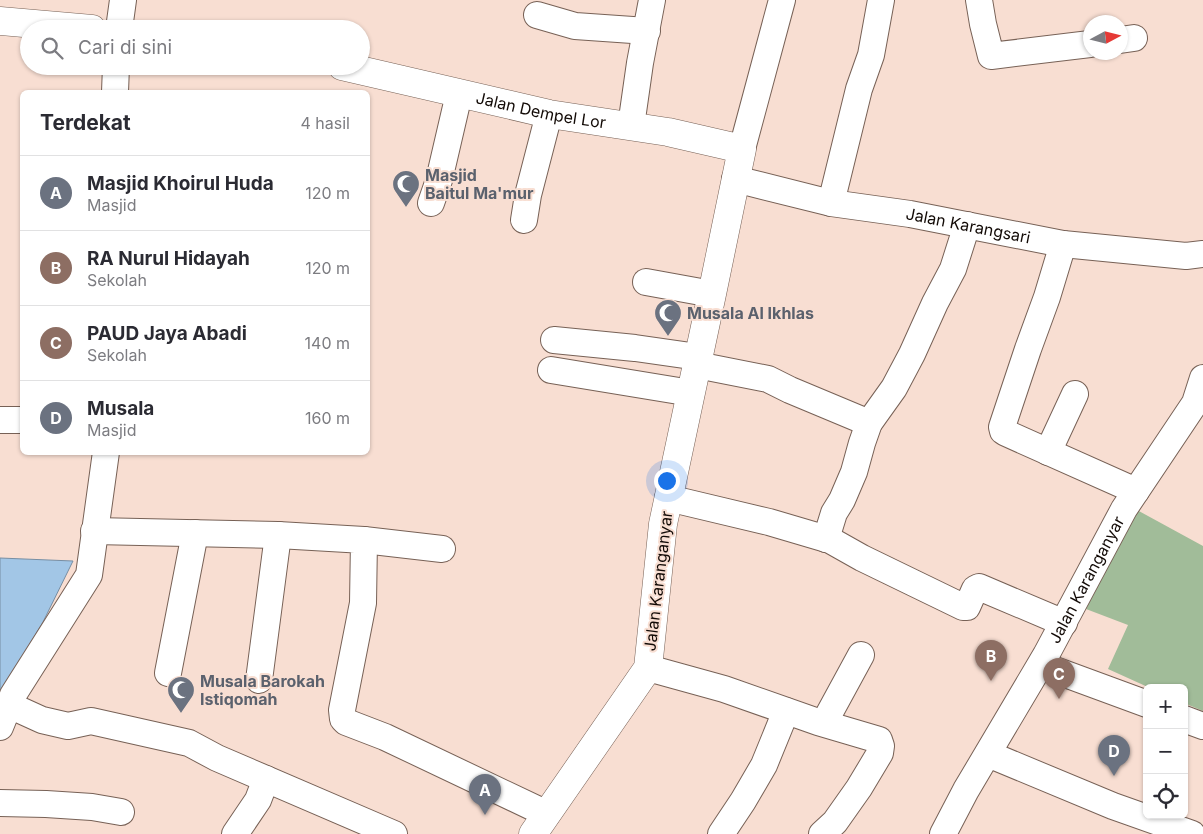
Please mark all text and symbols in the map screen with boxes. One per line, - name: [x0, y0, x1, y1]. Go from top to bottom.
- north arrow: [1083, 15, 1128, 60]
- search box: [20, 20, 370, 75]
- icon: search: [38, 34, 66, 62]
- text: Cari di sini: [78, 36, 172, 59]
- street label: Jalan Dempel Lor: [474, 87, 607, 132]
- text: Terdekat: [40, 110, 131, 135]
- text: 4 hasil: [301, 113, 350, 133]
- place label: Masjid Baitul Ma'mur: [425, 165, 534, 203]
- mosque icon: Masjid Baitul Ma'mur: [391, 169, 421, 208]
- text: Masjid Khoirul Huda: [87, 172, 274, 195]
- text: A: [50, 183, 62, 203]
- text: 120 m: [305, 183, 350, 203]
- text: Masjid: [87, 195, 136, 215]
- street label: Jalan Karangsari: [904, 203, 1032, 247]
- text: RA Nurul Hidayah: [87, 247, 250, 270]
- text: B: [51, 258, 61, 278]
- text: 120 m: [305, 258, 350, 278]
- text: Sekolah: [87, 270, 147, 290]
- mosque icon: Musala Al Ikhlas: [653, 298, 683, 337]
- place label: Musala Al Ikhlas: [687, 303, 814, 323]
- text: PAUD Jaya Abadi: [87, 322, 247, 345]
- text: C: [50, 333, 62, 353]
- text: 140 m: [305, 333, 350, 353]
- text: Sekolah: [87, 345, 147, 365]
- text: Musala: [87, 397, 154, 420]
- text: D: [50, 408, 62, 428]
- text: 160 m: [305, 408, 350, 428]
- text: Masjid: [87, 420, 136, 440]
- your location: [654, 468, 680, 494]
- street label: Jalan Karanganyar: [639, 510, 677, 652]
- street label: Jalan Karanganyar: [1044, 513, 1128, 647]
- pin: B: [975, 640, 1007, 681]
- pin: C: [1043, 658, 1075, 699]
- place label: Musala Barokah Istiqomah: [200, 671, 325, 709]
- mosque icon: Musala Barokah Istiqomah: [166, 675, 196, 714]
- map controls: [1143, 684, 1188, 819]
- button: +: [1143, 684, 1188, 729]
- button: −: [1143, 729, 1188, 774]
- pin: D: [1098, 735, 1130, 776]
- pin: A: [469, 774, 501, 815]
- button: locate: [1143, 774, 1188, 819]

